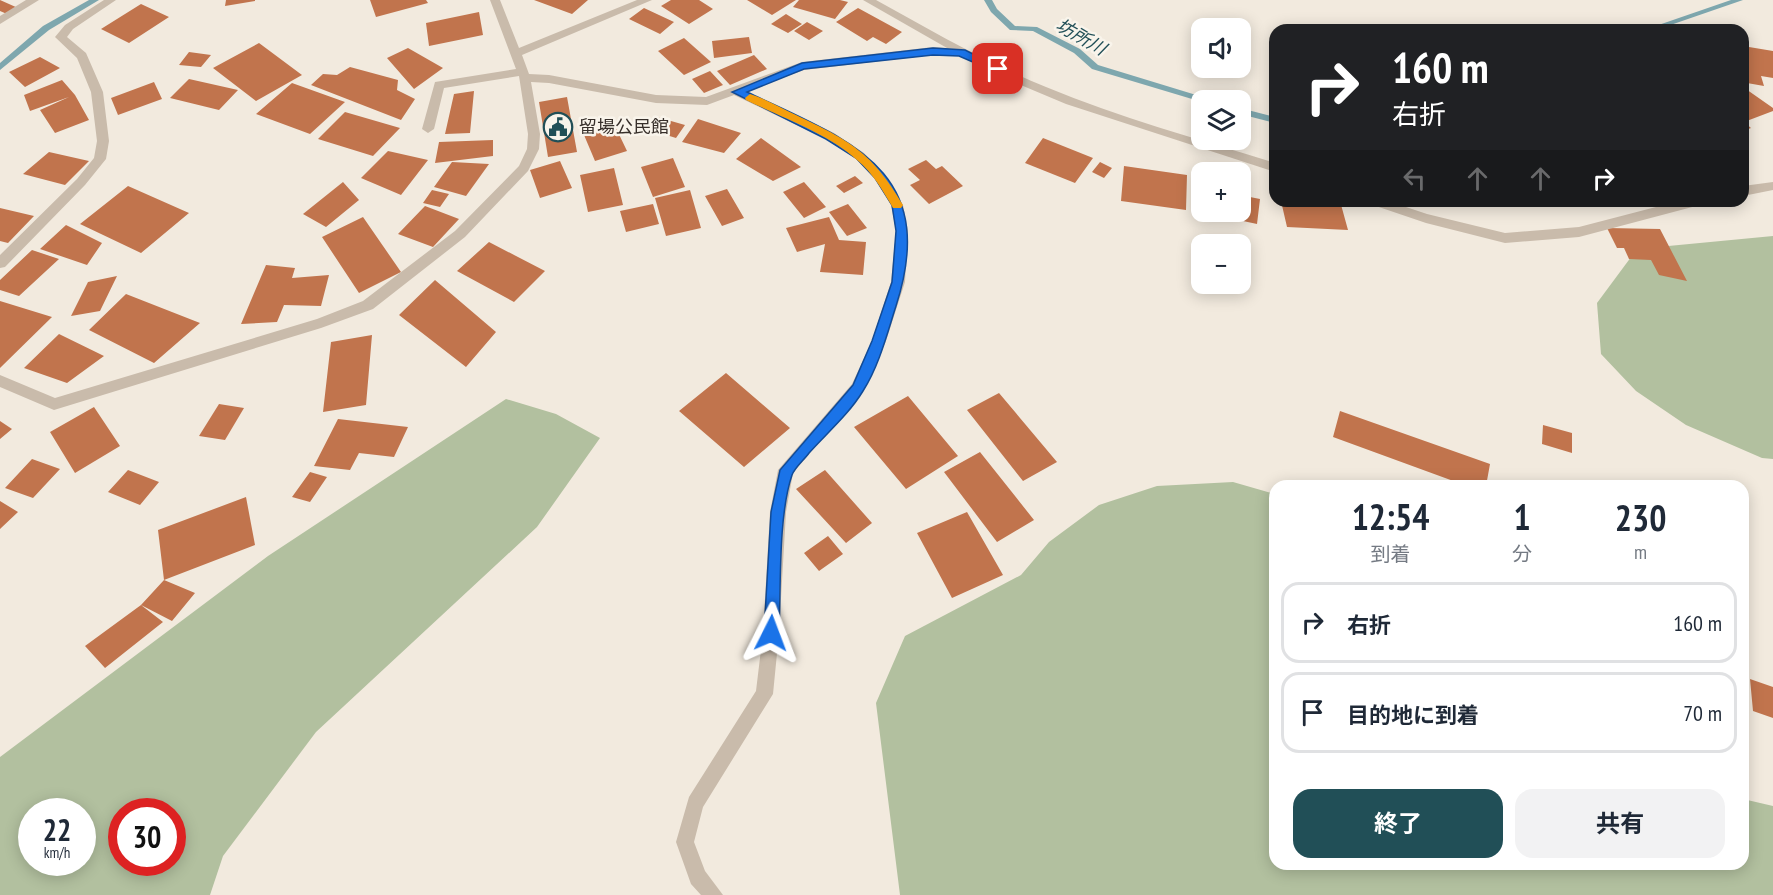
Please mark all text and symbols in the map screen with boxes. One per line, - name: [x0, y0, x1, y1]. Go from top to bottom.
- water label: 坊所川: [1052, 13, 1112, 61]
- map controls: [1191, 18, 1251, 294]
- button: sound: [1191, 18, 1251, 78]
- text: 160 m: [1392, 40, 1489, 95]
- pin: [972, 43, 1023, 94]
- icon: right: [1293, 48, 1371, 126]
- icon: arrive: [981, 52, 1014, 85]
- button: layers: [1191, 90, 1251, 150]
- text: 右折: [1392, 97, 1446, 131]
- public building icon: 留場公民館: [542, 111, 574, 143]
- place label: 留場公民館: [579, 115, 669, 138]
- button: +: [1191, 162, 1251, 222]
- icon: left: [1398, 162, 1431, 195]
- icon: ahead: [1461, 162, 1494, 195]
- icon: ahead: [1524, 162, 1557, 195]
- icon: right: [1587, 162, 1620, 195]
- button: −: [1191, 234, 1251, 294]
- text: 12:54: [1352, 493, 1430, 540]
- text: 1: [1514, 493, 1531, 540]
- text: 230: [1615, 494, 1666, 541]
- text: m: [1634, 539, 1647, 565]
- text: 到着: [1371, 541, 1411, 567]
- text: 分: [1512, 541, 1532, 567]
- position arrow: [739, 601, 803, 665]
- icon: right: [1296, 606, 1329, 639]
- text: 160 m: [1673, 609, 1722, 637]
- text: 右折: [1347, 611, 1391, 639]
- icon: arrive: [1296, 696, 1329, 729]
- text: 70 m: [1683, 699, 1722, 727]
- text: 目的地に到着: [1347, 701, 1479, 729]
- button: 終了: [1293, 789, 1503, 858]
- button: 共有: [1515, 789, 1725, 858]
- speed limit sign: 30: [108, 798, 186, 876]
- text: 22: [43, 810, 71, 849]
- text: km/h: [44, 843, 70, 862]

